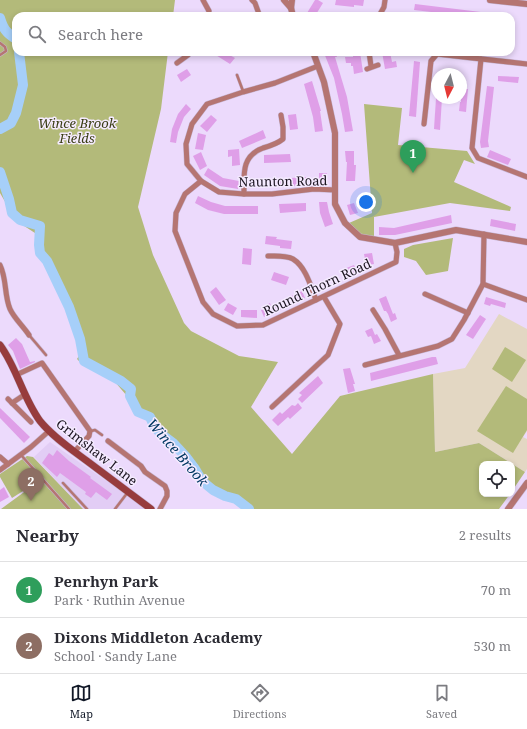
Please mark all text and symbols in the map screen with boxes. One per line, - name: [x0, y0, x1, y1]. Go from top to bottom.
- search box: [12, 12, 515, 56]
- icon: search: [26, 23, 48, 45]
- text: Search here: [58, 24, 143, 44]
- north arrow: [431, 68, 467, 104]
- park label: Wince Brook Fields: [38, 114, 117, 147]
- pin: 1: [400, 140, 426, 173]
- street label: Naunton Road: [238, 171, 328, 191]
- your location: [356, 192, 376, 212]
- street label: Round Thorn Road: [260, 254, 374, 320]
- water label: Wince Brook: [143, 414, 213, 491]
- street label: Grimshaw Lane: [53, 415, 141, 489]
- map controls: [479, 461, 515, 497]
- button: locate: [479, 461, 515, 497]
- pin: 2: [18, 468, 44, 501]
- text: Nearby: [16, 524, 79, 547]
- text: 2 results: [459, 526, 511, 544]
- text: Penrhyn Park: [54, 571, 158, 591]
- text: 1: [25, 581, 33, 599]
- text: 70 m: [481, 581, 511, 599]
- text: Park · Ruthin Avenue: [54, 591, 185, 609]
- text: Dixons Middleton Academy: [54, 627, 262, 647]
- text: 2: [25, 637, 33, 655]
- text: 530 m: [474, 637, 511, 655]
- text: School · Sandy Lane: [54, 647, 177, 665]
- tab: Map: [70, 682, 93, 721]
- tab: Directions: [233, 682, 286, 721]
- tab: Saved: [426, 682, 457, 721]

